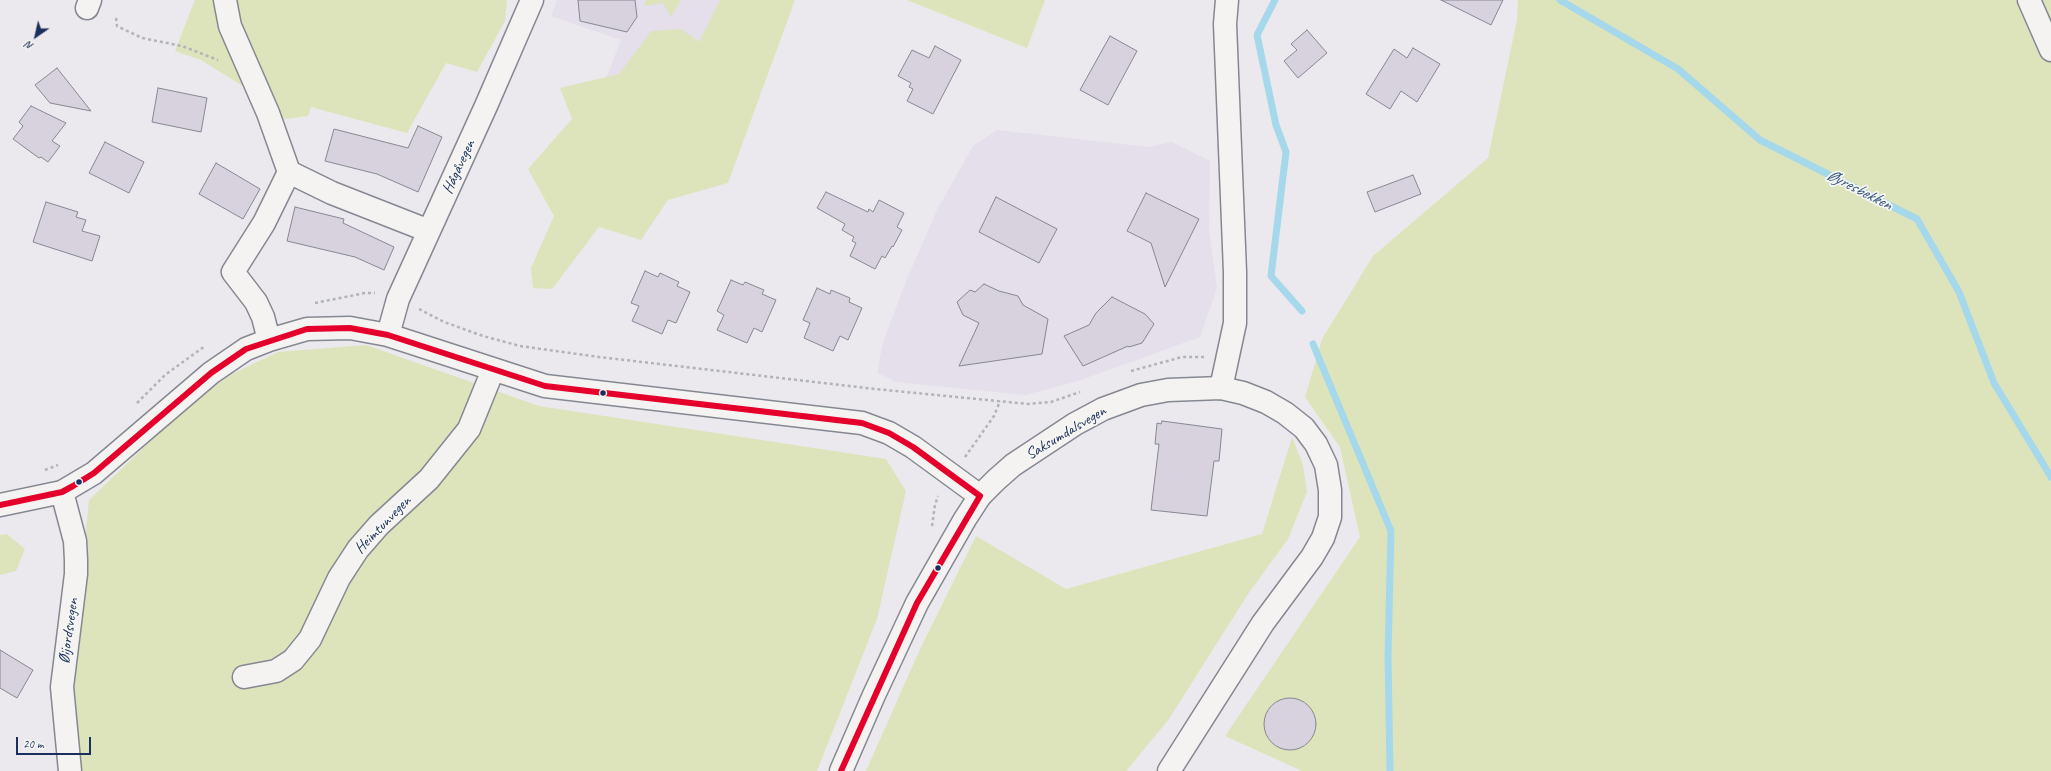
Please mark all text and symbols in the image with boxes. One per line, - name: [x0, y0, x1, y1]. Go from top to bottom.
- north arrow: [16, 16, 56, 56]
- text: N: [23, 38, 36, 54]
- street label: Hågåvegen: [438, 137, 480, 197]
- water label: Øyresbekken: [1823, 165, 1895, 215]
- unlabelled marker: [598, 388, 608, 398]
- street label: Saksumdalsvegen: [1022, 401, 1110, 465]
- unlabelled marker: [74, 477, 84, 487]
- street label: Heimtunvegen: [351, 492, 415, 558]
- unlabelled marker: [933, 563, 943, 573]
- street label: Øijordsvegen: [55, 597, 83, 665]
- scale bar: [18, 729, 93, 755]
- text: 20 m: [23, 736, 43, 752]

